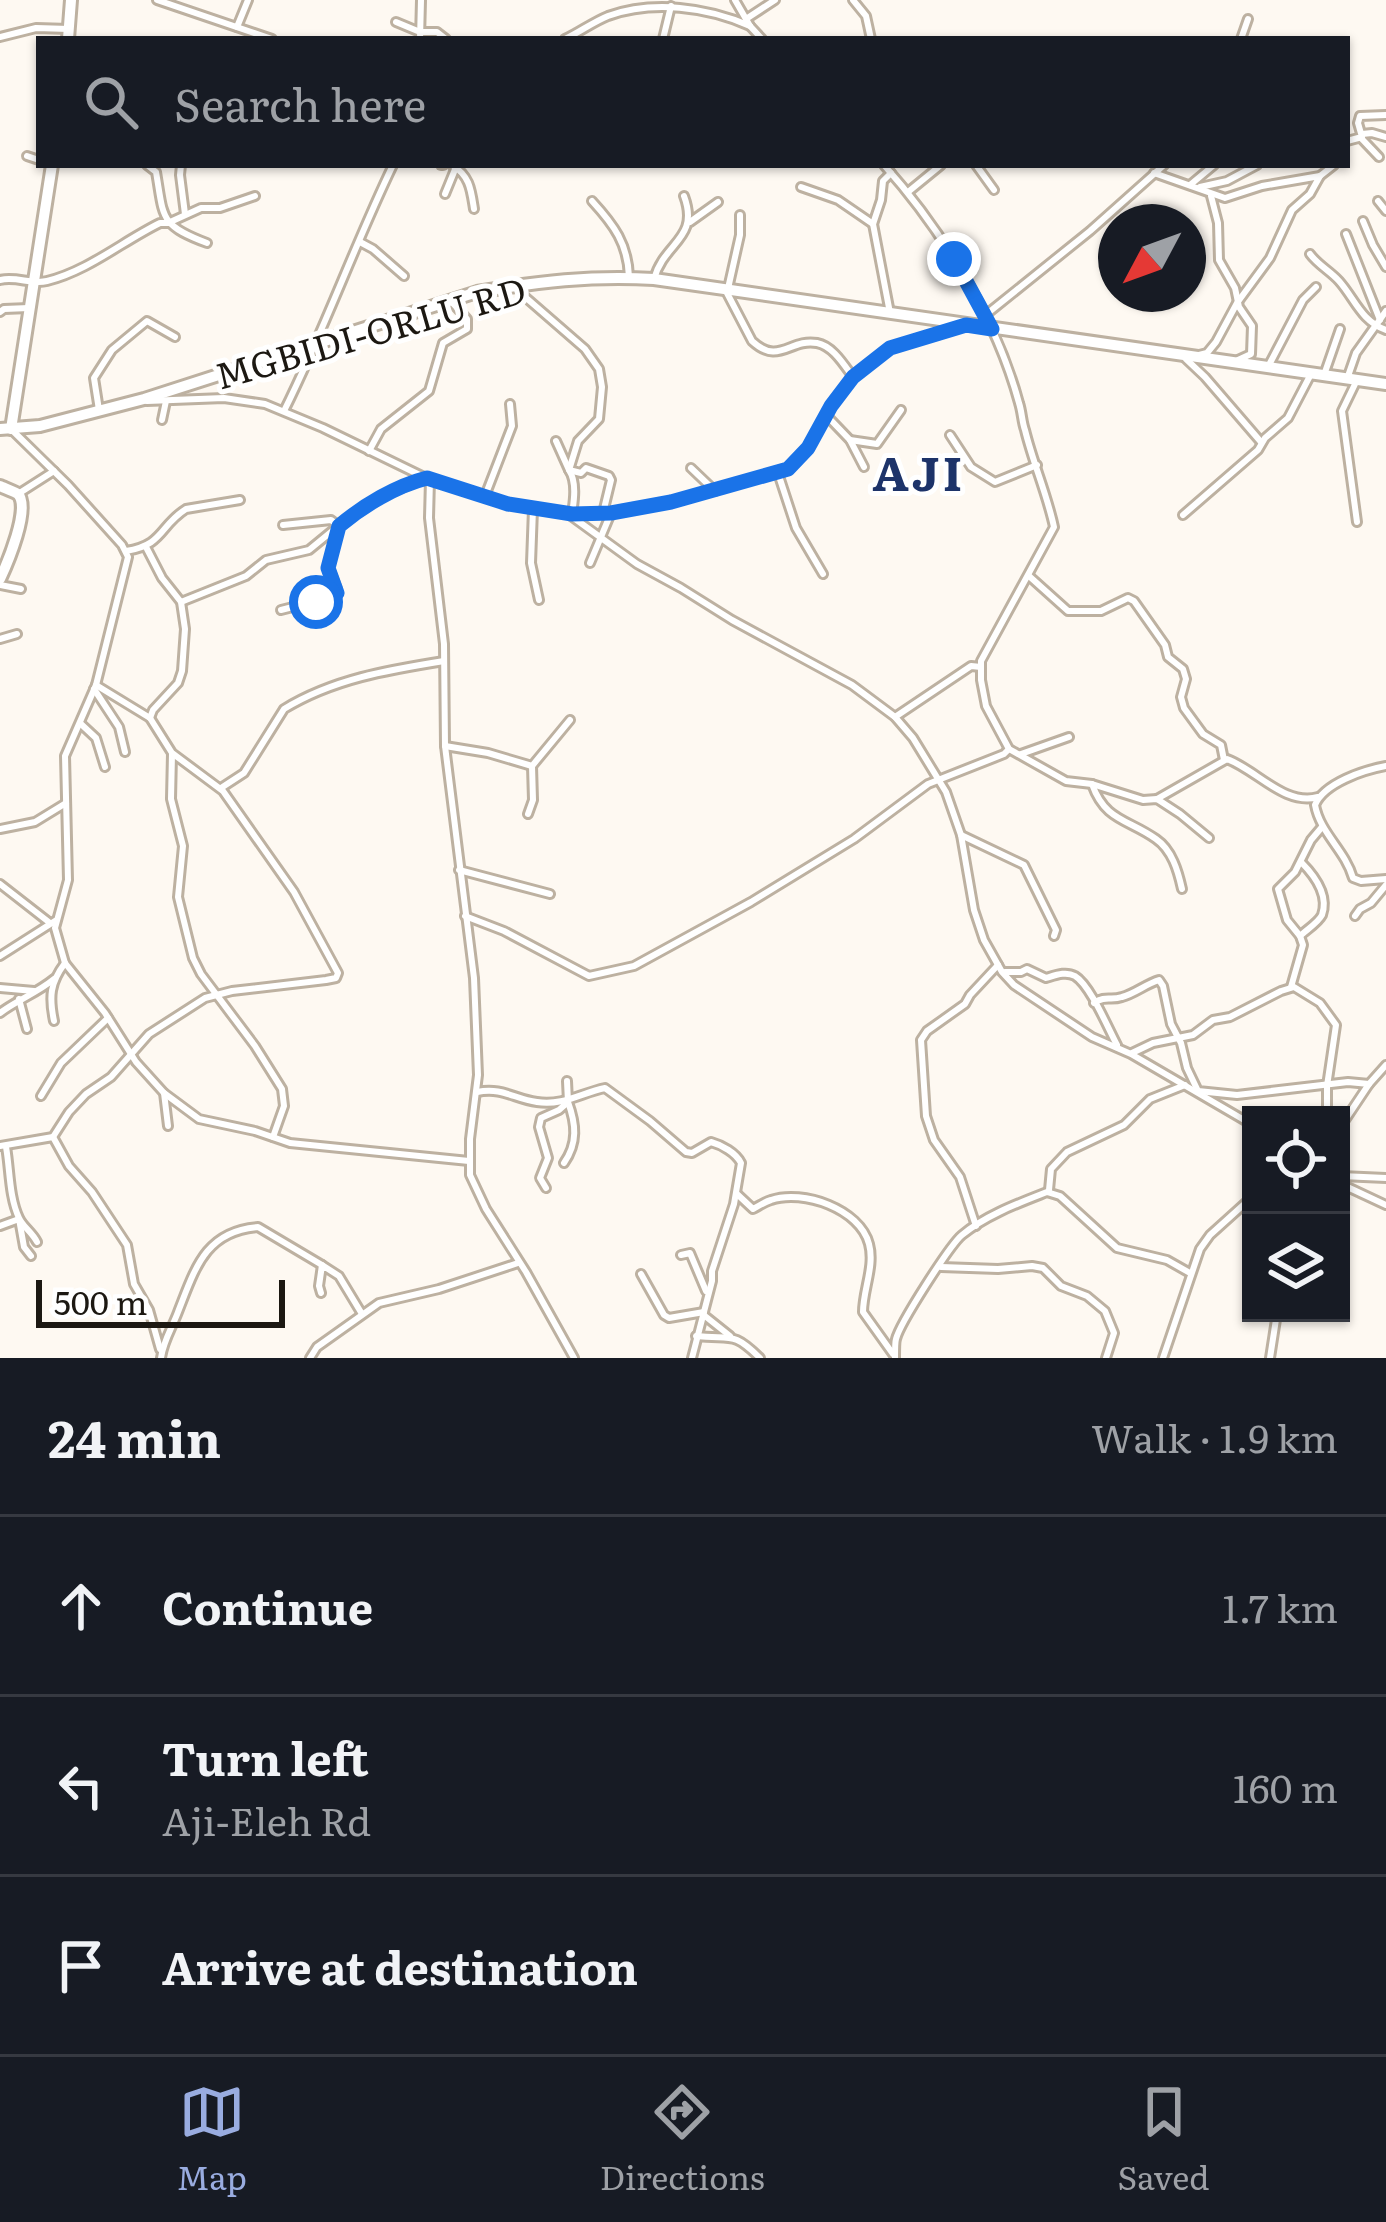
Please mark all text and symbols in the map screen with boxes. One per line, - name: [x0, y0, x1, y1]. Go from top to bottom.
- search box: [36, 36, 1350, 168]
- icon: search: [78, 69, 144, 135]
- text: Search here: [174, 69, 426, 136]
- north arrow: [1098, 204, 1206, 312]
- route end: [927, 232, 981, 286]
- street label: MGBIDI-ORLU RD: [208, 261, 532, 401]
- district label: AJI: [873, 435, 965, 506]
- route start: [289, 575, 343, 629]
- map controls: [1242, 1106, 1350, 1322]
- button: locate: [1242, 1106, 1350, 1214]
- button: layers: [1242, 1214, 1350, 1322]
- scale bar: [36, 1274, 285, 1327]
- text: 500 m: [54, 1276, 148, 1325]
- text: 24 min: [48, 1398, 221, 1474]
- text: Walk · 1.9 km: [1091, 1407, 1338, 1465]
- text: Continue: [162, 1572, 373, 1639]
- icon: ahead: [48, 1573, 114, 1639]
- text: 1.7 km: [1223, 1577, 1338, 1635]
- text: Turn left: [162, 1723, 369, 1790]
- icon: left: [48, 1753, 114, 1819]
- text: 160 m: [1233, 1757, 1338, 1815]
- text: Aji-Eleh Rd: [162, 1790, 371, 1848]
- text: Arrive at destination: [162, 1932, 638, 1999]
- icon: arrive: [48, 1933, 114, 1999]
- tab: Map: [176, 2079, 247, 2200]
- tab: Directions: [600, 2079, 765, 2200]
- tab: Saved: [1118, 2079, 1210, 2200]

